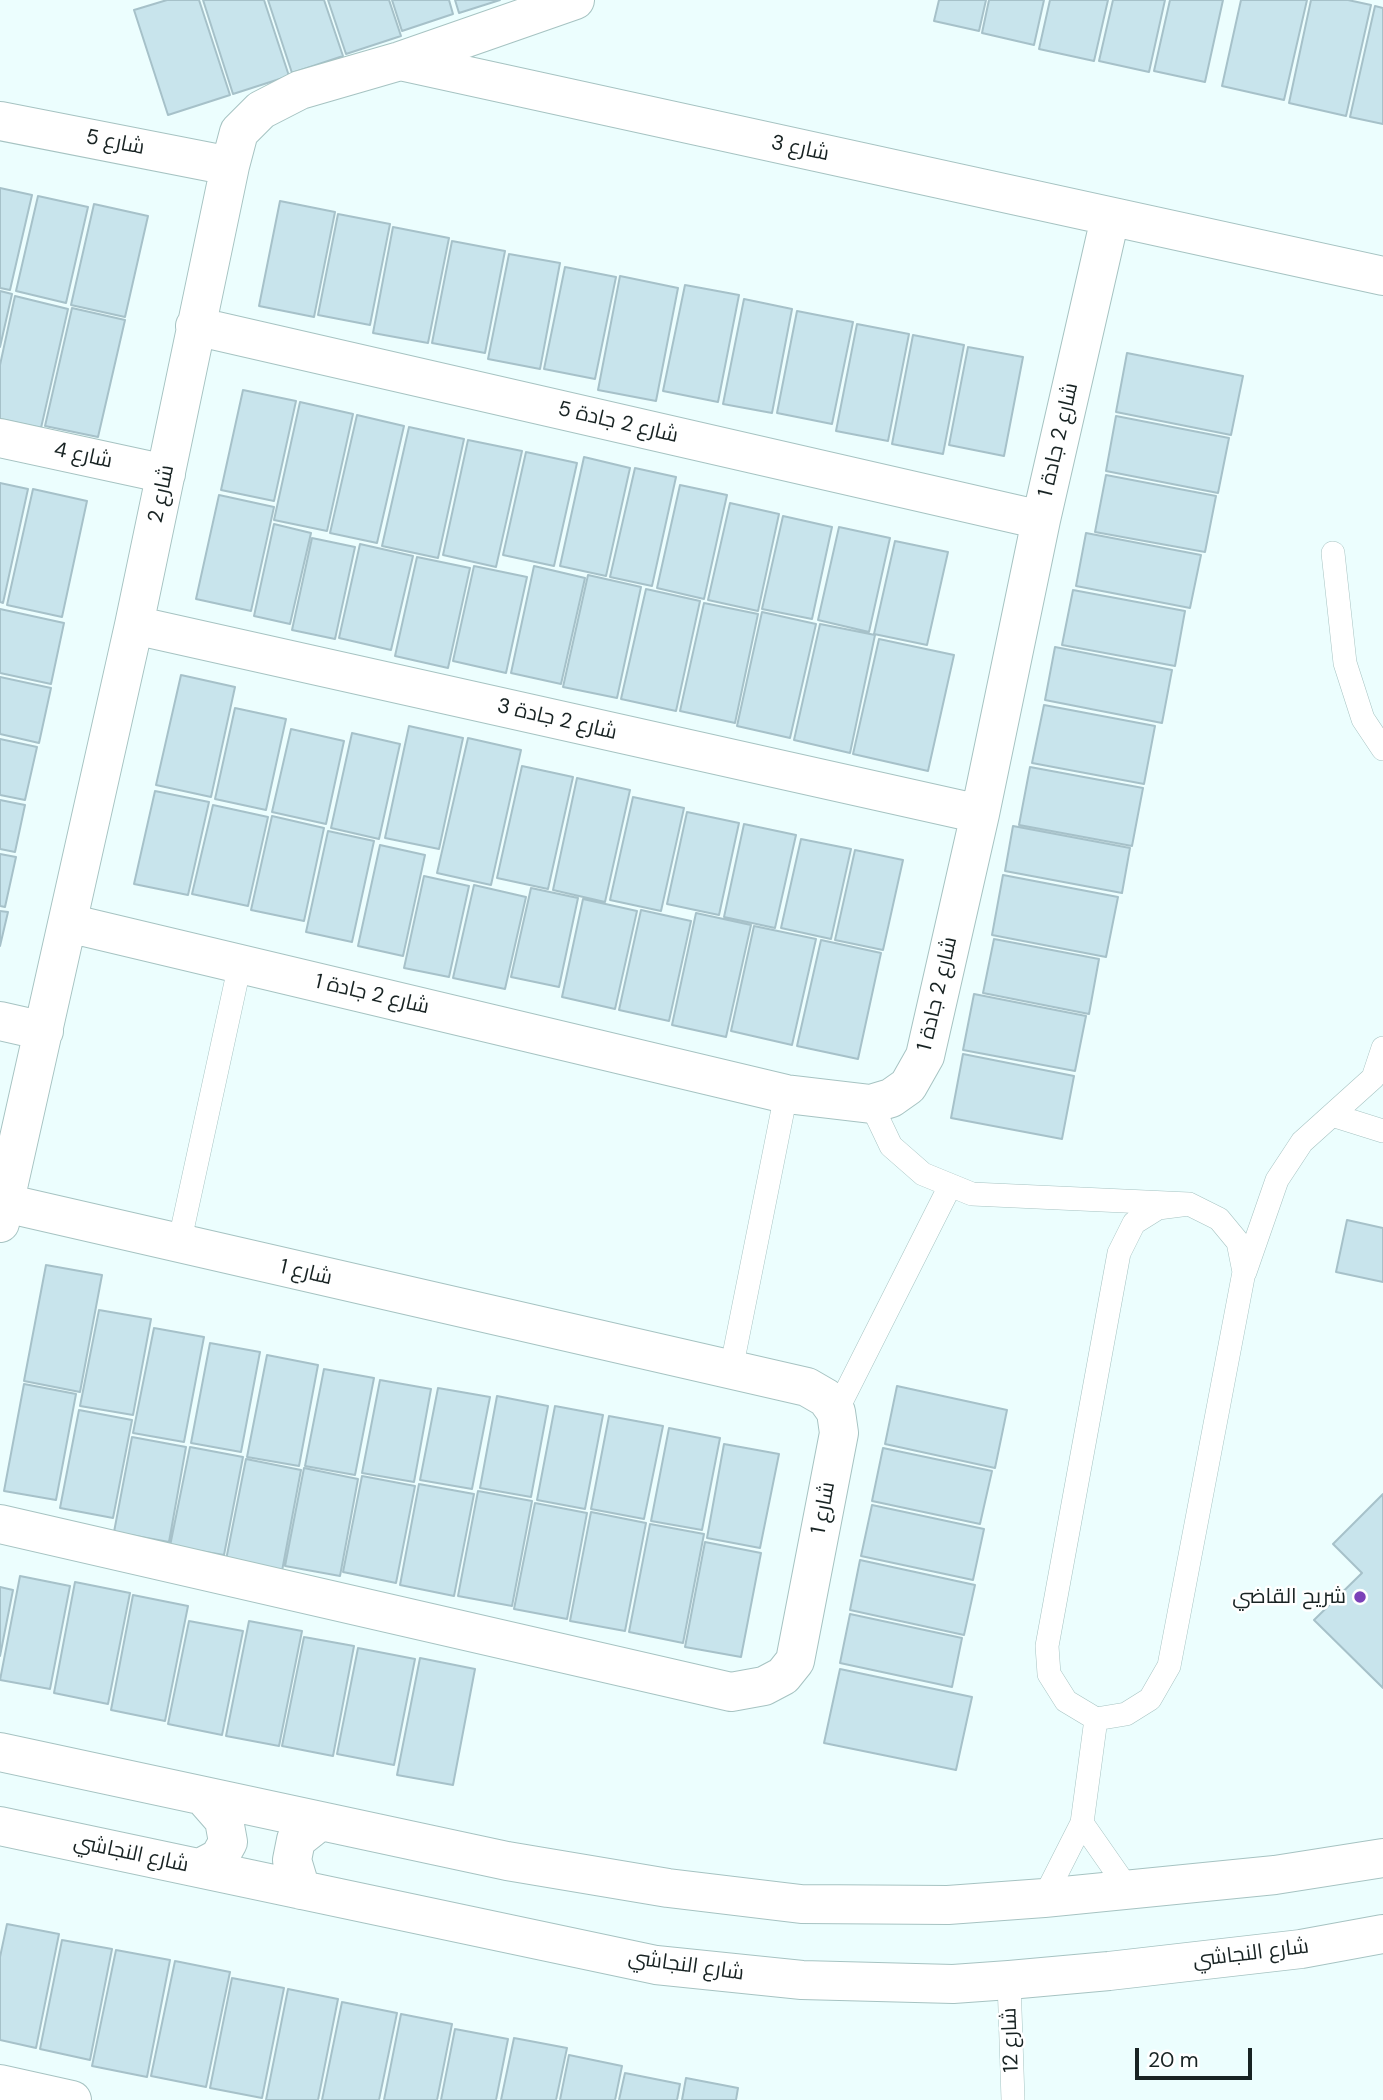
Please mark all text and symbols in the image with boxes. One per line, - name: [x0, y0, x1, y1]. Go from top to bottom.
- street label: شارع 5: [84, 125, 146, 161]
- street label: شارع 3: [769, 131, 831, 167]
- street label: شارع 2 جادة 1: [1034, 380, 1084, 500]
- street label: شارع 2 جادة 5: [555, 397, 681, 449]
- street label: شارع 4: [52, 438, 114, 474]
- street label: شارع 2: [144, 463, 180, 525]
- street label: شارع 2 جادة 3: [495, 694, 619, 746]
- street label: شارع 2 جادة 1: [913, 934, 963, 1054]
- street label: شارع 2 جادة 1: [312, 970, 432, 1020]
- street label: شارع 1: [277, 1255, 335, 1291]
- street label: شارع 1: [807, 1480, 841, 1536]
- place label: شريح القاضي: [1232, 1584, 1346, 1610]
- marker: شريح القاضي: [1352, 1589, 1368, 1605]
- street label: شارع النجاشي: [71, 1830, 191, 1878]
- street label: شارع النجاشي: [1192, 1934, 1310, 1974]
- street label: شارع النجاشي: [627, 1945, 745, 1987]
- street label: شارع 12: [997, 2007, 1025, 2073]
- scale bar: [1138, 2034, 1255, 2078]
- text: 20 m: [1148, 2046, 1199, 2074]

